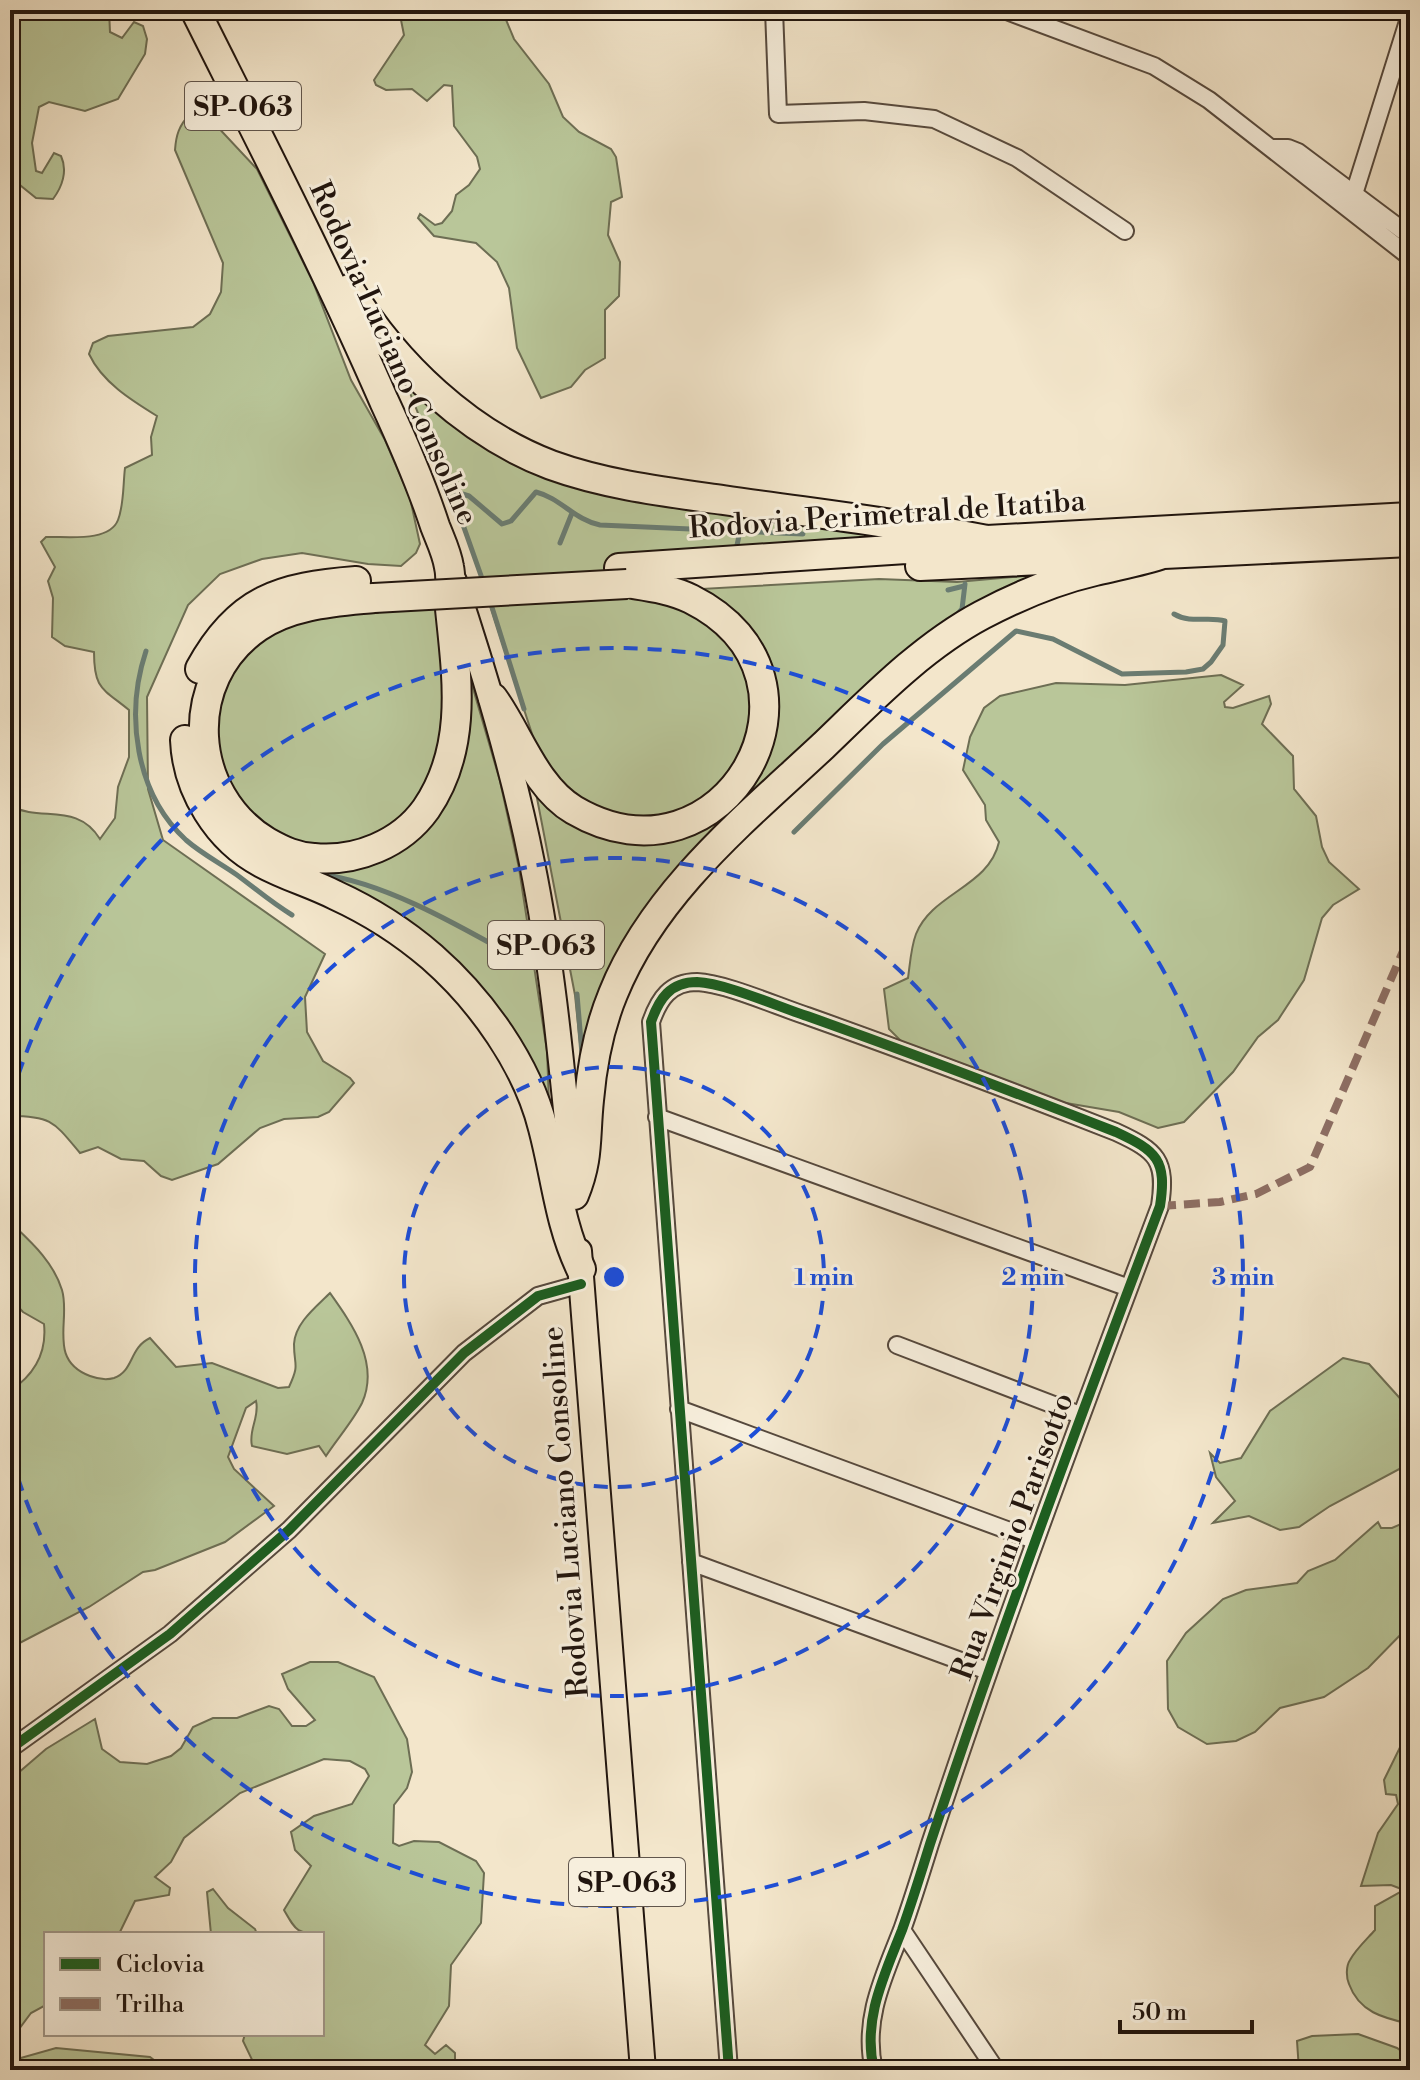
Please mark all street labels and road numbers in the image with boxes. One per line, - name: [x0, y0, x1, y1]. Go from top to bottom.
- road number: SP-063: [185, 82, 301, 130]
- street label: Rodovia Luciano Consoline: [300, 176, 486, 531]
- street label: Rodovia Perimetral de Itatiba: [687, 482, 1088, 548]
- road number: SP-063: [488, 921, 604, 969]
- street label: Rodovia Luciano Consoline: [534, 1325, 598, 1699]
- street label: Rua Virginio Parisotto: [943, 1388, 1083, 1685]
- road number: SP-063: [569, 1858, 685, 1906]

